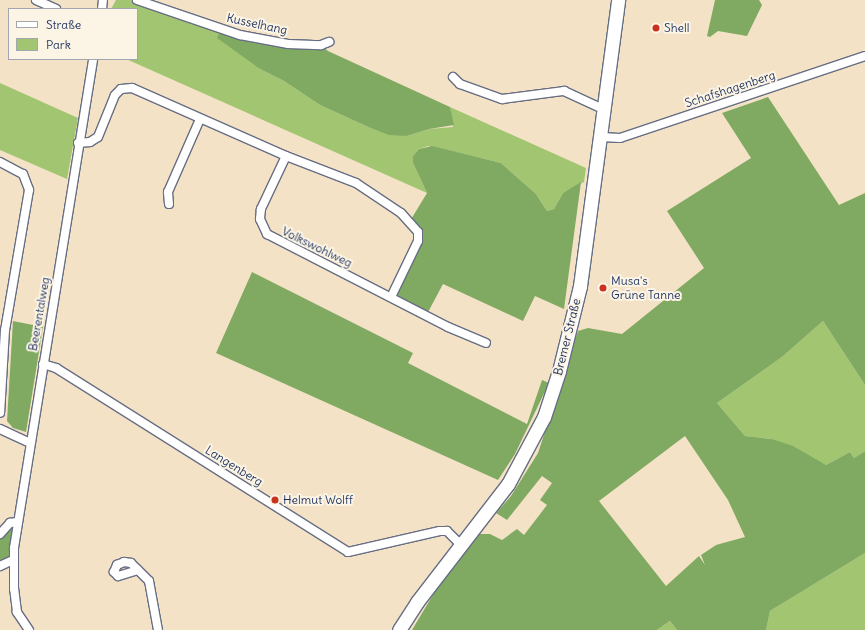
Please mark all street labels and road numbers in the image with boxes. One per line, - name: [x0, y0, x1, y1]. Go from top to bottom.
- street label: Kusselhang: [225, 11, 289, 37]
- street label: Schafshagenberg: [683, 68, 777, 110]
- street label: Volkswohlweg: [279, 224, 355, 270]
- street label: Beerentalweg: [25, 276, 53, 352]
- street label: Bremer Straße: [550, 297, 584, 377]
- street label: Langenberg: [203, 443, 265, 489]

